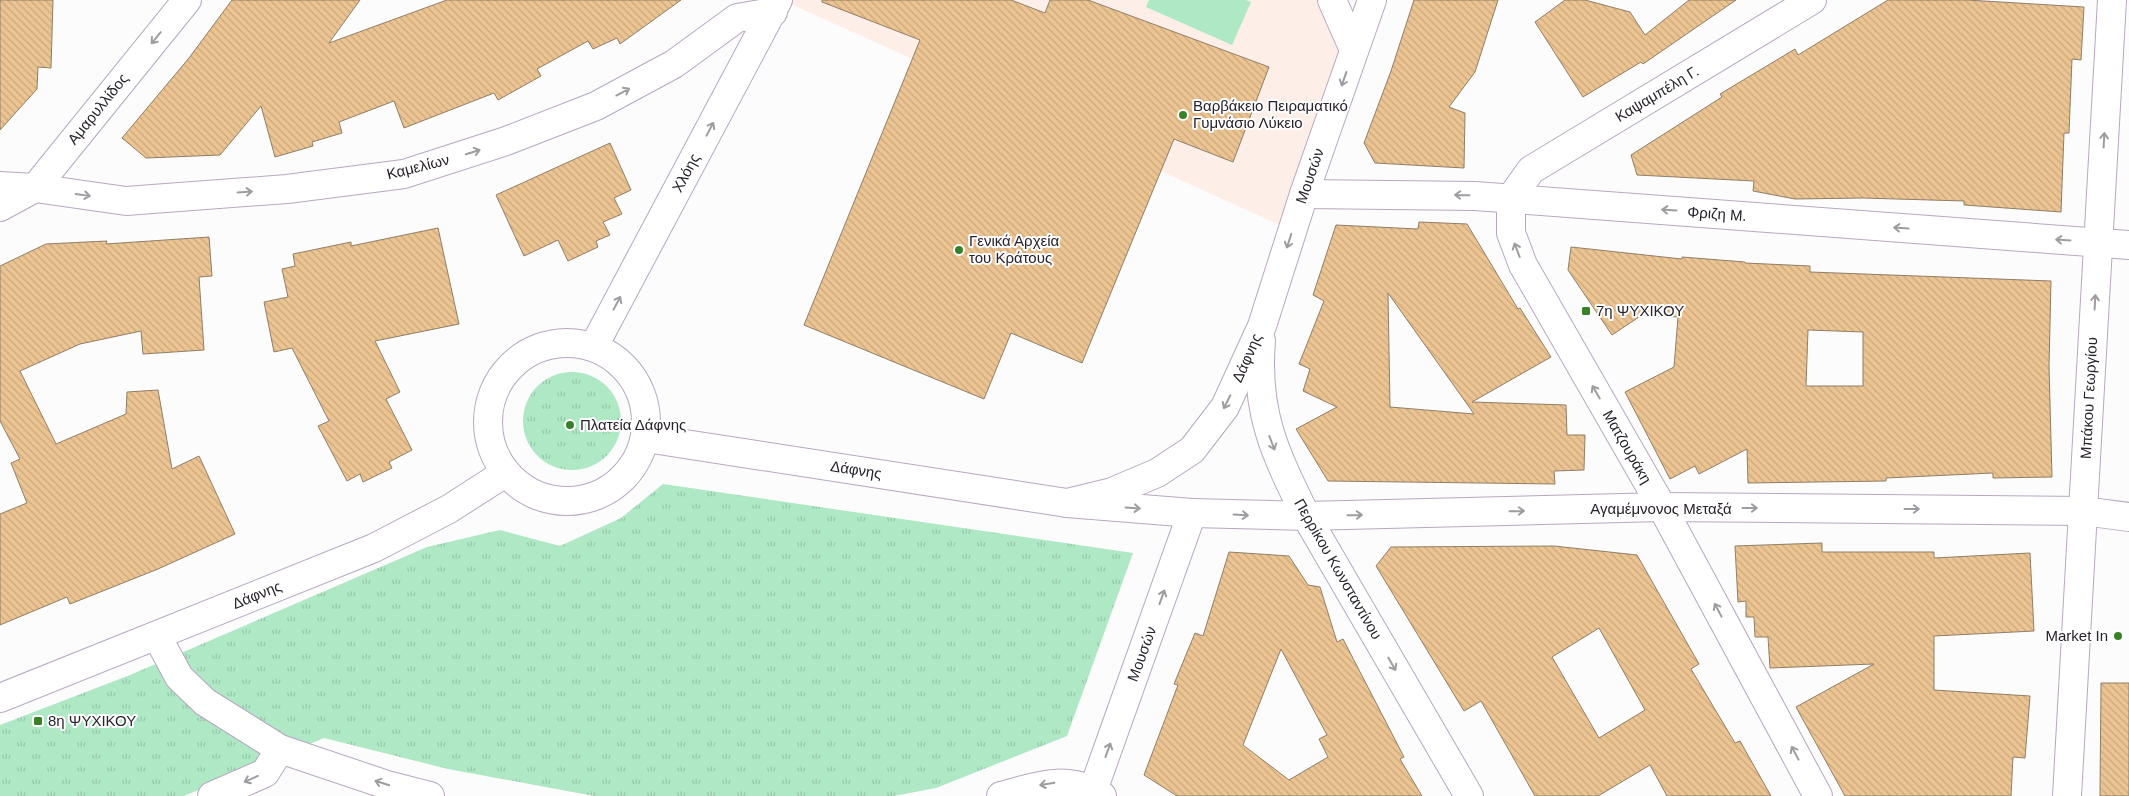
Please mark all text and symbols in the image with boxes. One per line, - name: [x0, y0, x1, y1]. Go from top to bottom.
- one-way arrow: [151, 31, 162, 44]
- street label: Καψαμπέλη Γ.: [1612, 62, 1702, 125]
- street label: Αμαρυλλίδος: [64, 70, 131, 148]
- one-way arrow: [1339, 71, 1348, 86]
- one-way arrow: [615, 86, 630, 96]
- place label: Βαρβάκειο Πειραματικό Γυμνάσιο Λύκειο: [1193, 97, 1348, 131]
- marker: Βαρβάκειο Πειραματικό Γυμνάσιο Λύκειο: [1177, 109, 1189, 121]
- one-way arrow: [706, 122, 715, 137]
- one-way arrow: [2099, 132, 2108, 148]
- street label: Μουσών: [1292, 146, 1327, 206]
- one-way arrow: [464, 147, 480, 156]
- street label: Καμελίων: [385, 151, 451, 182]
- street label: Χλόης: [668, 151, 703, 195]
- one-way arrow: [236, 188, 252, 197]
- one-way arrow: [74, 190, 90, 200]
- one-way arrow: [1454, 191, 1470, 200]
- street label: Φριζη Μ.: [1687, 203, 1747, 224]
- one-way arrow: [1661, 205, 1677, 215]
- one-way arrow: [1893, 223, 1909, 233]
- place label: Γενικά Αρχεία του Κράτους: [969, 232, 1060, 266]
- one-way arrow: [1284, 232, 1293, 248]
- one-way arrow: [2055, 236, 2071, 245]
- one-way arrow: [1512, 243, 1521, 258]
- marker: Γενικά Αρχεία του Κράτους: [953, 244, 965, 256]
- one-way arrow: [2090, 294, 2099, 310]
- one-way arrow: [613, 296, 622, 311]
- place label: 7η ΨΥΧΙΚΟΥ: [1596, 302, 1684, 319]
- marker: 7η ΨΥΧΙΚΟΥ: [1580, 305, 1592, 317]
- street label: Δάφνης: [1228, 331, 1265, 385]
- street label: Μπάκου Γεωργίου: [2077, 337, 2100, 459]
- one-way arrow: [1590, 386, 1600, 400]
- one-way arrow: [1222, 394, 1231, 409]
- street label: Ματζουράκη: [1600, 407, 1655, 487]
- place label: Πλατεία Δάφνης: [580, 416, 686, 433]
- marker: Πλατεία Δάφνης: [564, 419, 576, 431]
- one-way arrow: [1269, 435, 1278, 450]
- street label: Δάφνης: [829, 457, 883, 482]
- street label: Περρίκου Κωνσταντίνου: [1291, 495, 1386, 642]
- street label: Αγαμέμνονος Μεταξά: [1590, 500, 1732, 517]
- one-way arrow: [1125, 503, 1141, 513]
- one-way arrow: [1742, 503, 1758, 513]
- one-way arrow: [1904, 504, 1920, 514]
- one-way arrow: [1509, 506, 1525, 516]
- one-way arrow: [1233, 510, 1249, 519]
- one-way arrow: [1346, 510, 1363, 520]
- street label: Δάφνης: [230, 577, 284, 612]
- one-way arrow: [1158, 590, 1167, 605]
- one-way arrow: [1713, 603, 1723, 618]
- street label: Μουσών: [1124, 624, 1159, 684]
- place label: Market In: [2045, 627, 2108, 644]
- marker: Market In: [2112, 630, 2124, 642]
- one-way arrow: [1388, 657, 1398, 671]
- place label: 8η ΨΥΧΙΚΟΥ: [48, 712, 136, 729]
- marker: 8η ΨΥΧΙΚΟΥ: [32, 715, 44, 727]
- one-way arrow: [1104, 743, 1113, 758]
- one-way arrow: [1790, 746, 1799, 761]
- one-way arrow: [244, 774, 259, 784]
- one-way arrow: [375, 778, 391, 788]
- one-way arrow: [1039, 780, 1055, 790]

